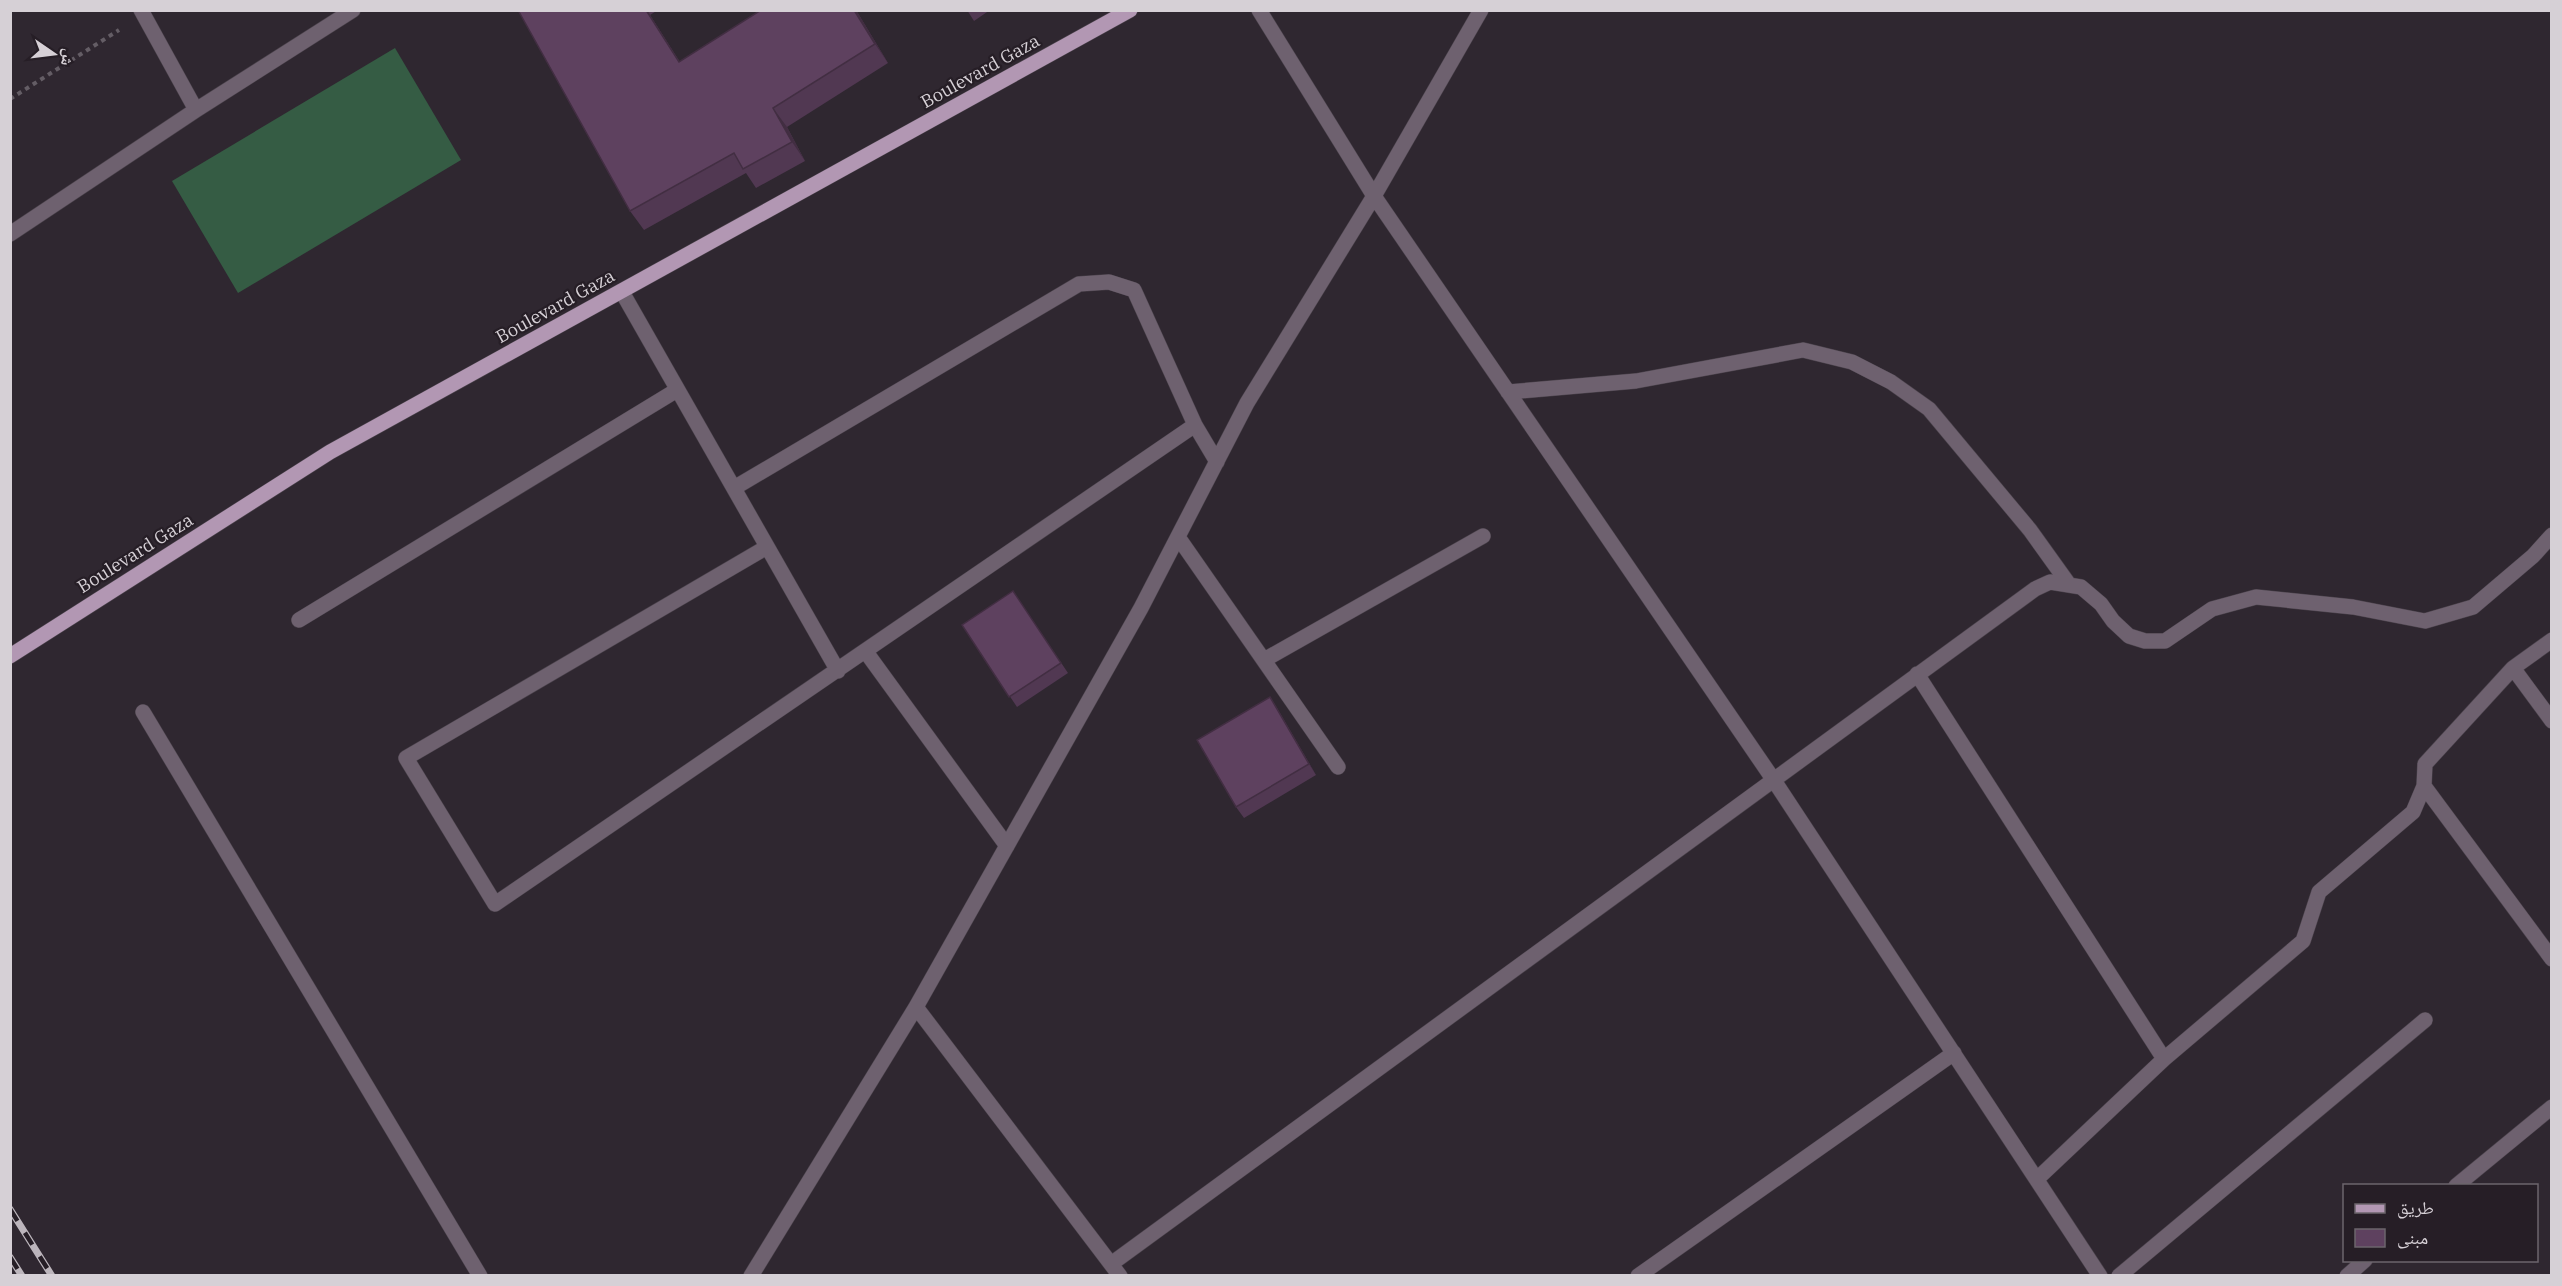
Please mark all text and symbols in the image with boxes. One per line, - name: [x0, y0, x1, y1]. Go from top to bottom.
- north arrow: [24, 24, 84, 84]
- street label: Boulevard Gaza: [916, 29, 1044, 113]
- text: ش: [57, 47, 80, 68]
- street label: Boulevard Gaza: [491, 264, 619, 348]
- street label: Boulevard Gaza: [73, 508, 197, 598]
- legend: [2343, 1184, 2538, 1262]
- text: طريق: [2397, 1196, 2434, 1219]
- text: مبنى: [2397, 1226, 2428, 1249]

